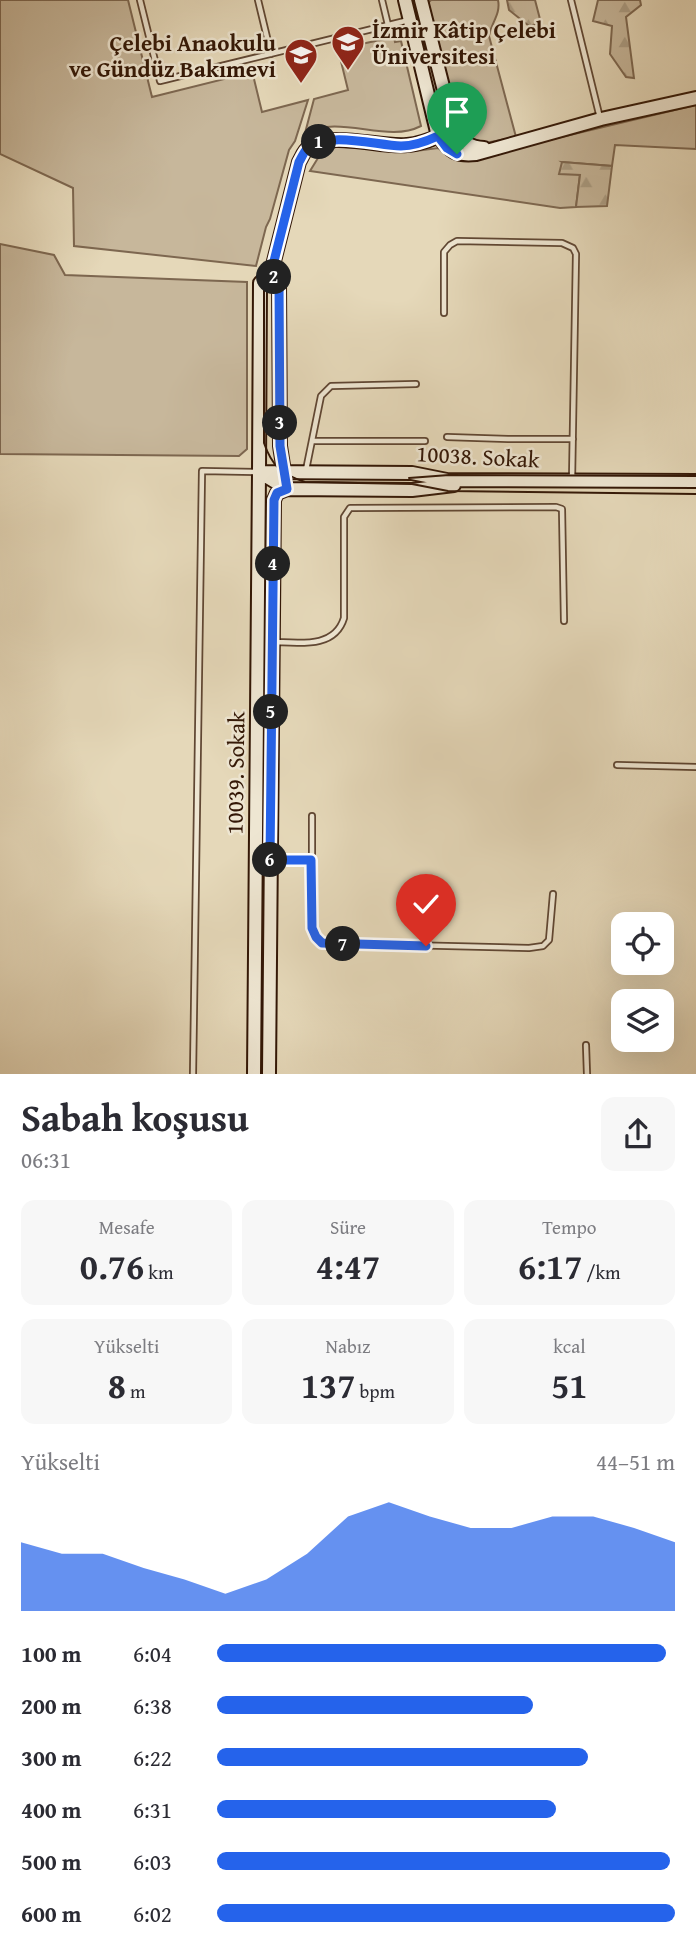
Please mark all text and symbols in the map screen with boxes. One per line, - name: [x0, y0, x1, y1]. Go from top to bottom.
- place label: İzmir Kâtip Çelebi Üniversitesi: [372, 13, 556, 72]
- school or university icon: İzmir Kâtip Çelebi Üniversitesi: [329, 23, 367, 72]
- place label: Çelebi Anaokulu ve Gündüz Bakımevi: [69, 26, 277, 85]
- school or university icon: Çelebi Anaokulu ve Gündüz Bakımevi: [282, 36, 320, 85]
- pin: [427, 82, 487, 154]
- icon: arrive: [438, 93, 476, 131]
- pin: 1: [302, 124, 336, 160]
- text: 1: [314, 127, 323, 155]
- pin: 2: [256, 260, 292, 294]
- text: 2: [269, 262, 278, 290]
- pin: 3: [262, 406, 298, 440]
- text: 3: [275, 408, 284, 436]
- street label: 10038. Sokak: [416, 436, 541, 476]
- pin: 4: [256, 546, 290, 582]
- text: 4: [268, 549, 277, 577]
- pin: 5: [254, 694, 288, 730]
- text: 5: [266, 697, 275, 725]
- street label: 10039. Sokak: [217, 711, 253, 835]
- pin: 6: [252, 842, 288, 878]
- text: 6: [265, 845, 274, 873]
- pin: [396, 874, 456, 946]
- icon: check: [407, 885, 445, 923]
- map controls: [611, 912, 674, 1052]
- button: locate: [611, 912, 674, 975]
- pin: 7: [326, 926, 360, 962]
- text: 7: [338, 929, 347, 957]
- button: layers: [611, 989, 674, 1052]
- text: Sabah koşusu: [21, 1089, 249, 1145]
- button: share: [601, 1097, 675, 1171]
- text: 06:31: [21, 1143, 71, 1176]
- text: Mesafe: [99, 1213, 155, 1241]
- text: Süre: [330, 1213, 366, 1241]
- text: Tempo: [542, 1213, 596, 1241]
- text: 0.76: [80, 1241, 144, 1292]
- text: 4:47: [316, 1241, 380, 1292]
- text: 6:17: [518, 1241, 582, 1292]
- text: km: [144, 1258, 173, 1286]
- text: /km: [582, 1258, 621, 1286]
- text: Yükselti: [94, 1332, 159, 1360]
- text: Nabız: [326, 1332, 370, 1360]
- text: kcal: [553, 1332, 586, 1360]
- text: 8: [108, 1360, 126, 1411]
- text: 137: [301, 1360, 355, 1411]
- text: 51: [551, 1360, 587, 1411]
- text: m: [126, 1377, 146, 1405]
- text: bpm: [355, 1377, 395, 1405]
- text: Yükselti: [21, 1445, 100, 1478]
- text: 44–51 m: [596, 1445, 675, 1478]
- text: 100 m: [21, 1637, 82, 1670]
- text: 6:04: [133, 1637, 172, 1670]
- text: 200 m: [21, 1689, 82, 1722]
- text: 6:38: [133, 1689, 172, 1722]
- text: 300 m: [21, 1741, 82, 1774]
- text: 6:22: [133, 1741, 172, 1774]
- text: 400 m: [21, 1793, 82, 1826]
- text: 6:31: [133, 1793, 172, 1826]
- text: 500 m: [21, 1845, 82, 1878]
- text: 6:03: [133, 1845, 172, 1878]
- text: 600 m: [21, 1897, 82, 1930]
- text: 6:02: [133, 1897, 172, 1930]

